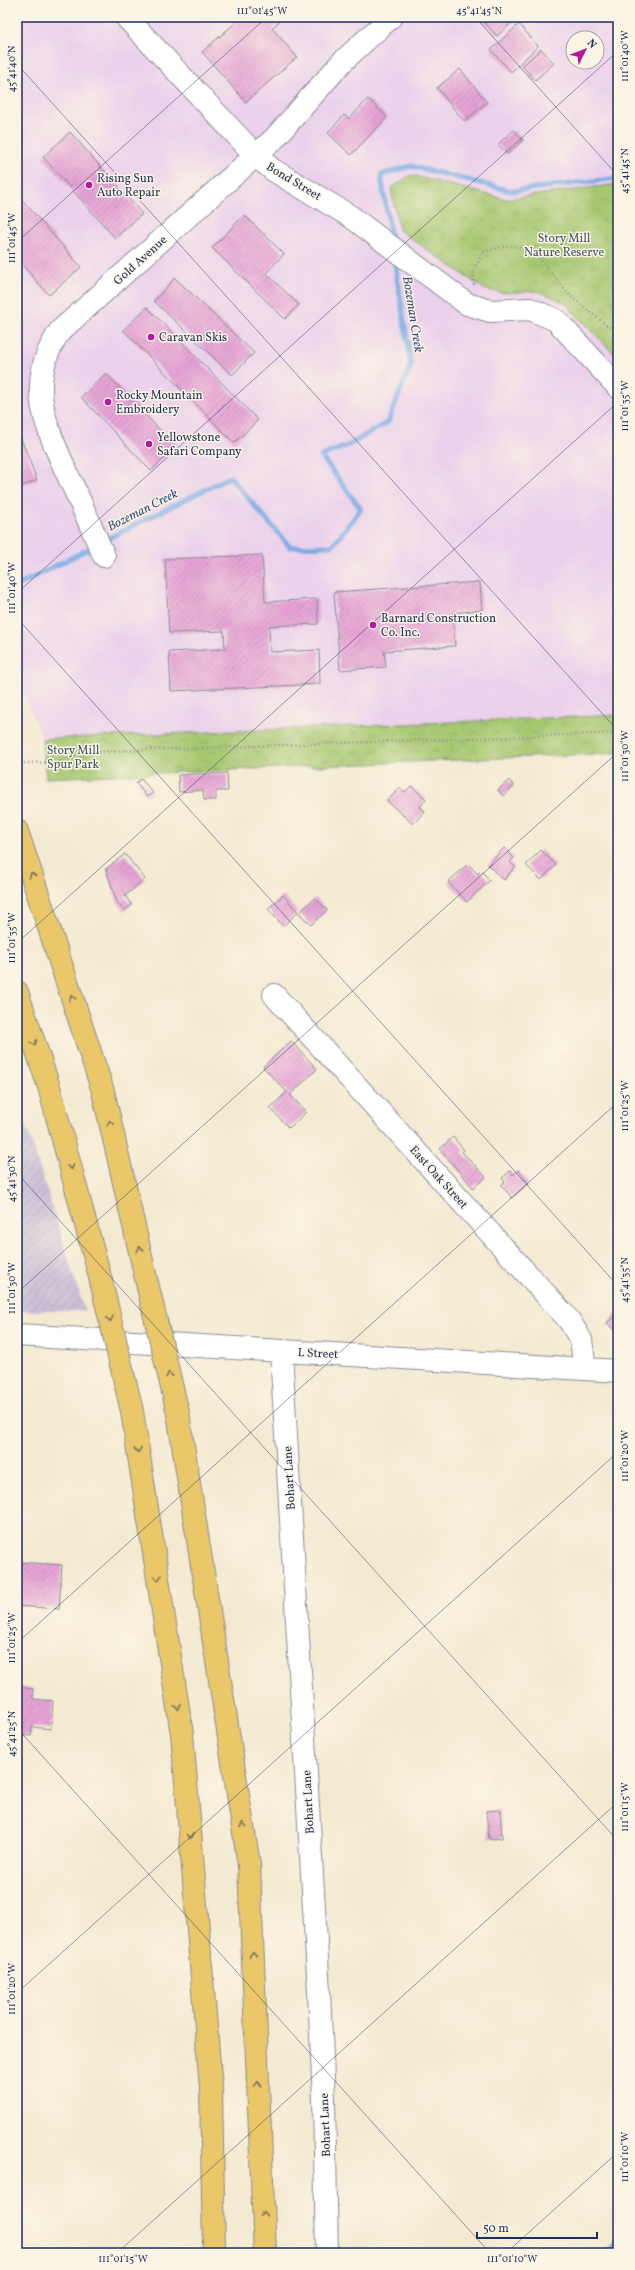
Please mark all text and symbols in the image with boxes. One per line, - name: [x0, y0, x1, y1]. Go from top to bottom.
- text: 111°01'45"W: [237, 4, 287, 18]
- text: 45°41'45"N: [456, 4, 502, 18]
- north arrow: [565, 30, 605, 70]
- text: 111°01'40"W: [618, 30, 632, 82]
- text: N: [583, 36, 600, 52]
- text: 45°41'40"N: [5, 45, 19, 92]
- text: 45°41'45"N: [618, 148, 632, 194]
- street label: Bond Street: [263, 159, 324, 205]
- place label: Rising Sun Auto Repair: [97, 171, 160, 201]
- marker: Rising Sun Auto Repair: [84, 180, 94, 190]
- text: 111°01'45"W: [5, 213, 19, 263]
- park label: Story Mill Nature Reserve: [524, 231, 604, 261]
- street label: Gold Avenue: [110, 232, 171, 289]
- water label: Bozeman Creek: [397, 275, 427, 354]
- place label: Caravan Skis: [159, 330, 227, 346]
- marker: Caravan Skis: [146, 332, 156, 342]
- text: 111°01'35"W: [618, 381, 632, 431]
- place label: Rocky Mountain Embroidery: [116, 388, 203, 418]
- marker: Rocky Mountain Embroidery: [103, 397, 113, 407]
- place label: Yellowstone Safari Company: [157, 430, 242, 460]
- marker: Yellowstone Safari Company: [144, 439, 154, 449]
- water label: Bozeman Creek: [104, 485, 181, 536]
- text: 111°01'40"W: [5, 562, 19, 614]
- place label: Barnard Construction Co. Inc.: [381, 611, 496, 641]
- marker: Barnard Construction Co. Inc.: [368, 620, 378, 630]
- text: 111°01'30"W: [618, 730, 632, 782]
- park label: Story Mill Spur Park: [47, 743, 100, 773]
- one-way arrow: [28, 871, 36, 878]
- text: 111°01'35"W: [5, 913, 19, 963]
- one-way arrow: [68, 995, 77, 1002]
- one-way arrow: [29, 1039, 38, 1046]
- text: 111°01'25"W: [618, 1080, 632, 1132]
- one-way arrow: [106, 1119, 115, 1126]
- street label: East Oak Street: [406, 1143, 471, 1213]
- text: 45°41'30"N: [5, 1155, 19, 1202]
- one-way arrow: [66, 1163, 75, 1170]
- one-way arrow: [136, 1246, 144, 1252]
- text: 45°41'35"N: [618, 1256, 632, 1303]
- text: 111°01'30"W: [5, 1262, 19, 1314]
- one-way arrow: [105, 1315, 114, 1322]
- street label: L Street: [297, 1345, 339, 1363]
- one-way arrow: [165, 1372, 174, 1379]
- text: 111°01'20"W: [618, 1430, 632, 1482]
- street label: Bohart Lane: [280, 1445, 300, 1510]
- one-way arrow: [133, 1447, 142, 1453]
- one-way arrow: [153, 1575, 162, 1581]
- text: 111°01'25"W: [5, 1612, 19, 1664]
- one-way arrow: [173, 1704, 182, 1710]
- text: 45°41'25"N: [5, 1710, 19, 1757]
- street label: Bohart Lane: [299, 1769, 319, 1834]
- text: 111°01'15"W: [618, 1782, 632, 1832]
- one-way arrow: [239, 1822, 248, 1828]
- one-way arrow: [186, 1833, 195, 1839]
- one-way arrow: [248, 1951, 257, 1957]
- text: 111°01'20"W: [5, 1963, 19, 2015]
- one-way arrow: [254, 2081, 262, 2087]
- street label: Bohart Lane: [317, 2092, 335, 2157]
- text: 111°01'10"W: [618, 2132, 632, 2182]
- one-way arrow: [259, 2211, 267, 2217]
- scale bar: [477, 2214, 597, 2240]
- text: 50 m: [483, 2221, 509, 2237]
- text: 111°01'15"W: [98, 2252, 148, 2266]
- text: 111°01'10"W: [487, 2252, 537, 2266]

